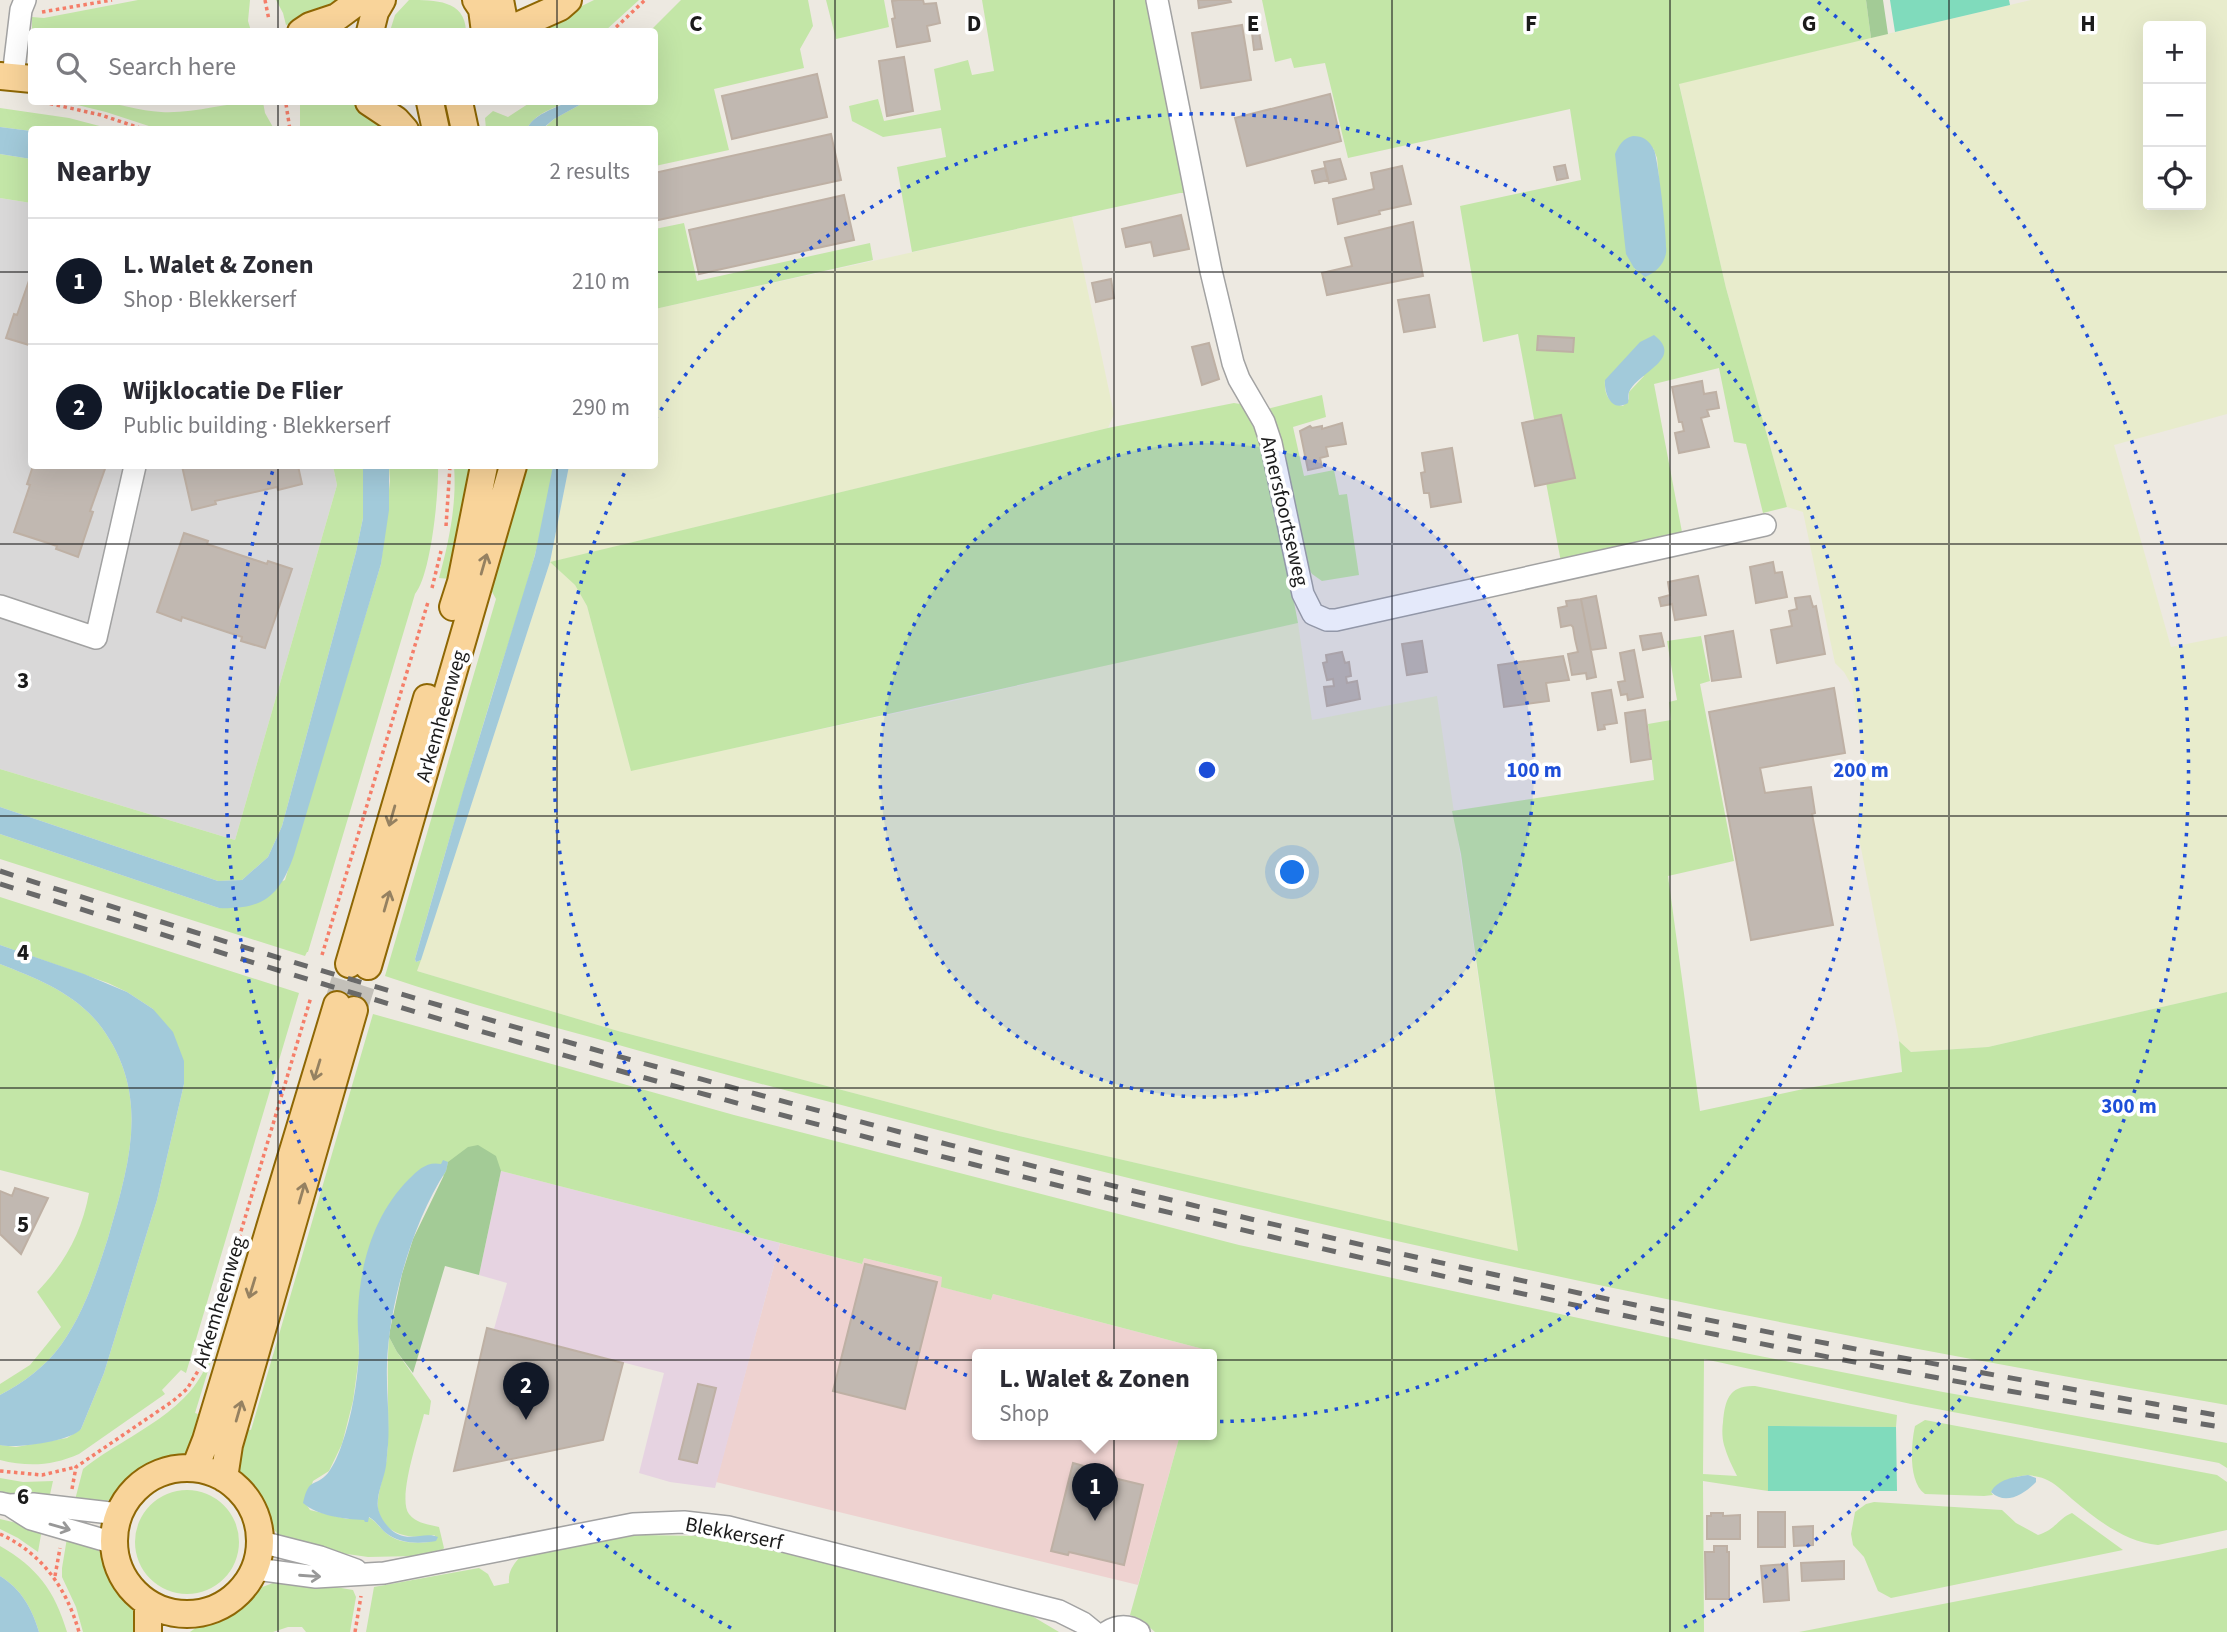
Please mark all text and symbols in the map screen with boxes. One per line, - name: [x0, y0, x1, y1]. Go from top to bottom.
- text: C: [689, 7, 703, 40]
- text: D: [967, 7, 981, 40]
- text: E: [1247, 7, 1259, 40]
- text: F: [1525, 7, 1537, 40]
- text: G: [1802, 7, 1816, 40]
- text: H: [2080, 7, 2096, 40]
- map controls: [2143, 21, 2206, 210]
- button: +: [2143, 21, 2206, 84]
- search box: [28, 28, 658, 105]
- icon: search: [52, 48, 90, 86]
- text: Search here: [108, 48, 236, 85]
- button: −: [2143, 84, 2206, 147]
- button: locate: [2143, 147, 2206, 210]
- text: Nearby: [56, 150, 151, 193]
- text: 2 results: [550, 155, 630, 188]
- text: L. Walet & Zonen: [123, 246, 314, 283]
- text: 1: [73, 265, 85, 298]
- text: 210 m: [572, 265, 630, 298]
- text: Shop · Blekkerserf: [123, 283, 296, 316]
- text: Wijklocatie De Flier: [123, 372, 343, 409]
- text: 2: [73, 391, 85, 424]
- text: 290 m: [572, 391, 630, 424]
- text: Public building · Blekkerserf: [123, 409, 390, 442]
- street label: Amersfoortseweg: [1253, 433, 1317, 589]
- one-way arrow: [479, 553, 492, 575]
- street label: Arkemheenweg: [408, 646, 474, 786]
- text: 3: [17, 664, 29, 697]
- text: 100 m: [1506, 755, 1562, 785]
- text: 200 m: [1833, 755, 1889, 785]
- centre of rings: [1195, 758, 1219, 782]
- one-way arrow: [385, 804, 398, 826]
- your location: [1275, 855, 1309, 889]
- one-way arrow: [382, 890, 395, 912]
- text: 4: [17, 936, 29, 969]
- one-way arrow: [310, 1059, 323, 1081]
- text: 300 m: [2101, 1091, 2157, 1121]
- one-way arrow: [296, 1182, 309, 1204]
- text: 5: [17, 1208, 29, 1241]
- street label: Arkemheenweg: [185, 1232, 253, 1371]
- one-way arrow: [244, 1276, 257, 1298]
- popup: [972, 1349, 1217, 1440]
- text: L. Walet & Zonen: [999, 1360, 1190, 1397]
- pin: 2: [503, 1362, 549, 1420]
- text: Shop: [999, 1397, 1049, 1430]
- one-way arrow: [234, 1401, 247, 1423]
- pin: 1: [1072, 1463, 1118, 1521]
- text: 6: [17, 1480, 29, 1513]
- street label: Blekkerserf: [683, 1509, 786, 1557]
- one-way arrow: [48, 1521, 71, 1534]
- one-way arrow: [298, 1570, 321, 1583]

